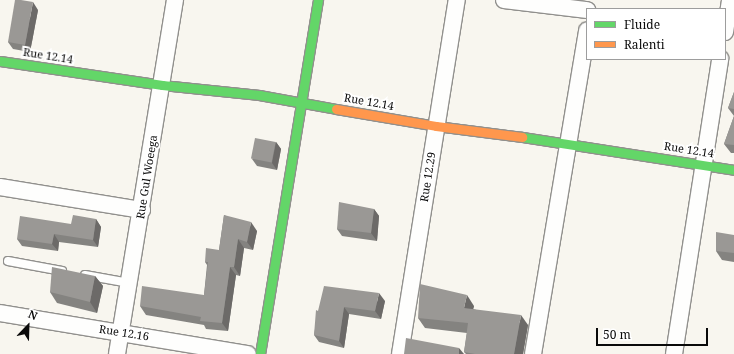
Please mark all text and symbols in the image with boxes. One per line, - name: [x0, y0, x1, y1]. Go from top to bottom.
- legend: [586, 8, 726, 60]
- text: Fluide: [624, 16, 660, 33]
- text: Ralenti: [624, 36, 665, 53]
- street label: Rue 12.14: [22, 46, 74, 66]
- street label: Rue 12.14: [343, 91, 395, 113]
- street label: Rue Gul Woeega: [134, 134, 160, 220]
- street label: Rue 12.14: [663, 140, 715, 160]
- street label: Rue 12.29: [418, 151, 438, 203]
- north arrow: [8, 306, 48, 346]
- text: N: [26, 306, 40, 323]
- scale bar: [598, 320, 710, 346]
- street label: Rue 12.16: [98, 323, 150, 343]
- text: 50 m: [603, 326, 631, 343]

